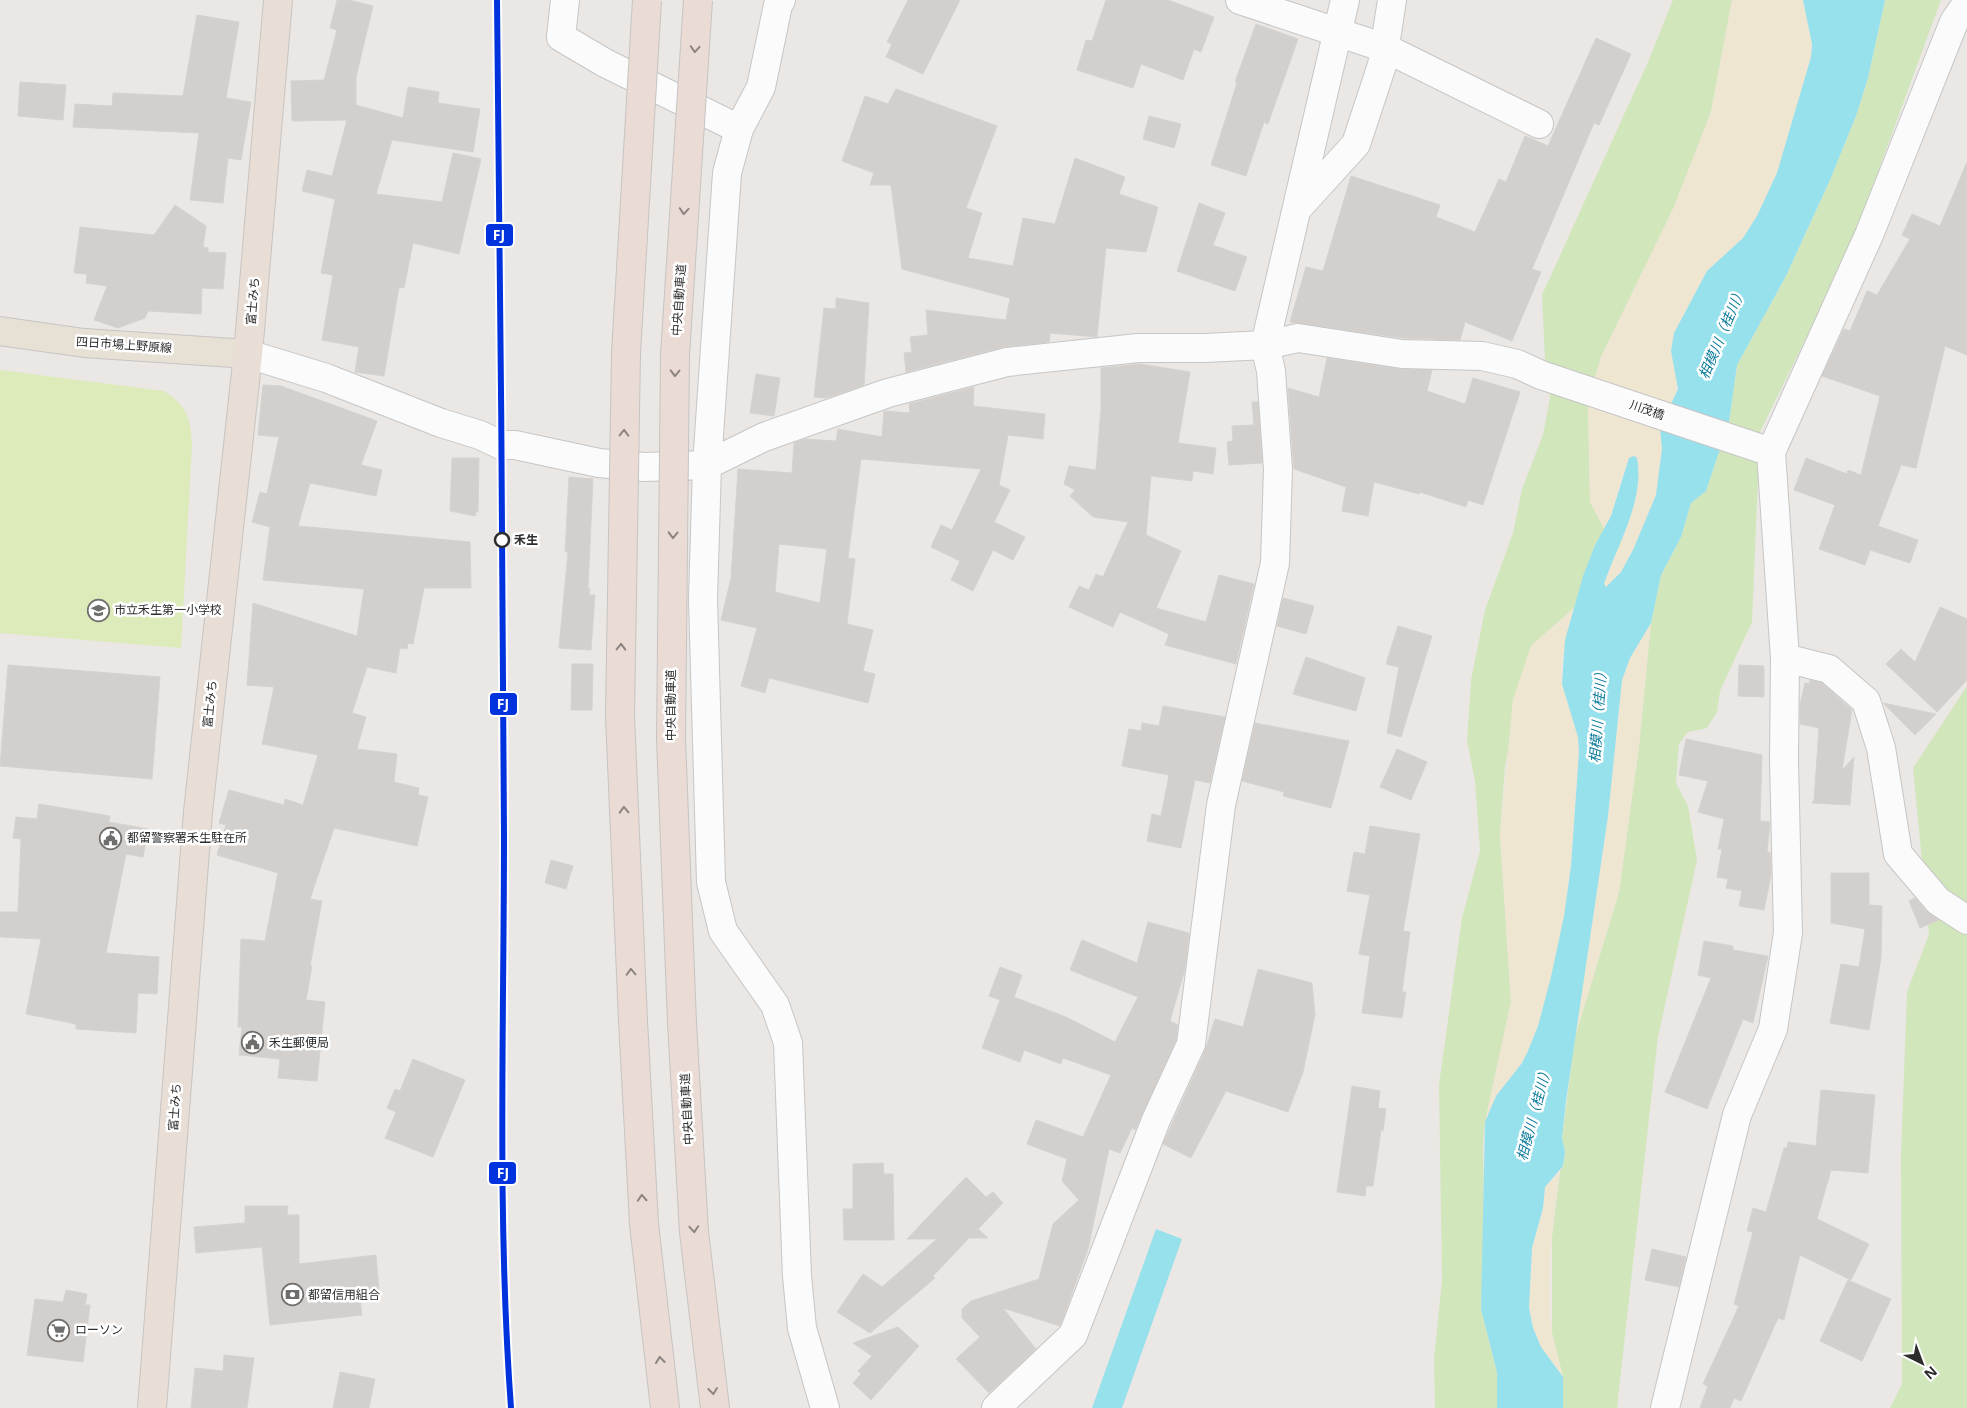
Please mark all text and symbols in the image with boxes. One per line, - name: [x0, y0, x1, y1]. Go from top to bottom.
- one-way arrow: [690, 45, 701, 53]
- one-way arrow: [679, 207, 690, 215]
- line badge: FJ: [485, 223, 514, 247]
- text: FJ: [493, 225, 505, 244]
- street label: 中央自動車道: [668, 263, 689, 336]
- street label: 富士みち: [242, 276, 263, 326]
- water label: 相模川（桂川）: [1694, 284, 1749, 382]
- street label: 四日市場上野原線: [76, 333, 173, 356]
- one-way arrow: [670, 370, 680, 377]
- street label: 川茂橋: [1627, 396, 1667, 423]
- one-way arrow: [619, 428, 630, 436]
- place label: 禾生: [514, 531, 538, 548]
- marker: 禾生: [494, 532, 510, 548]
- one-way arrow: [668, 532, 678, 540]
- school or university icon: 市立禾生第一小学校: [86, 598, 110, 622]
- place label: 市立禾生第一小学校: [114, 601, 222, 618]
- one-way arrow: [616, 643, 626, 651]
- water label: 相模川（桂川）: [1585, 664, 1610, 764]
- street label: 中央自動車道: [662, 669, 679, 741]
- street label: 富士みち: [199, 679, 220, 729]
- line badge: FJ: [489, 692, 518, 716]
- text: FJ: [497, 694, 509, 713]
- one-way arrow: [618, 806, 629, 814]
- public building icon: 都留警察署禾生駐在所: [99, 826, 123, 850]
- place label: 都留警察署禾生駐在所: [127, 829, 247, 846]
- one-way arrow: [625, 968, 636, 976]
- public building icon: 禾生郵便局: [241, 1031, 265, 1055]
- place label: 禾生郵便局: [269, 1034, 329, 1051]
- water label: 相模川（桂川）: [1512, 1063, 1555, 1163]
- street label: 中央自動車道: [676, 1073, 697, 1145]
- street label: 富士みち: [164, 1082, 185, 1132]
- line badge: FJ: [488, 1161, 517, 1185]
- text: FJ: [497, 1163, 509, 1182]
- one-way arrow: [637, 1194, 648, 1202]
- one-way arrow: [688, 1225, 699, 1233]
- bank icon: 都留信用組合: [280, 1283, 304, 1307]
- place label: 都留信用組合: [308, 1286, 380, 1303]
- supermarket icon: ローソン: [47, 1318, 71, 1342]
- place label: ローソン: [75, 1321, 123, 1338]
- north arrow: [1897, 1338, 1947, 1388]
- one-way arrow: [655, 1355, 666, 1363]
- text: N: [1920, 1362, 1942, 1384]
- one-way arrow: [707, 1387, 718, 1395]

